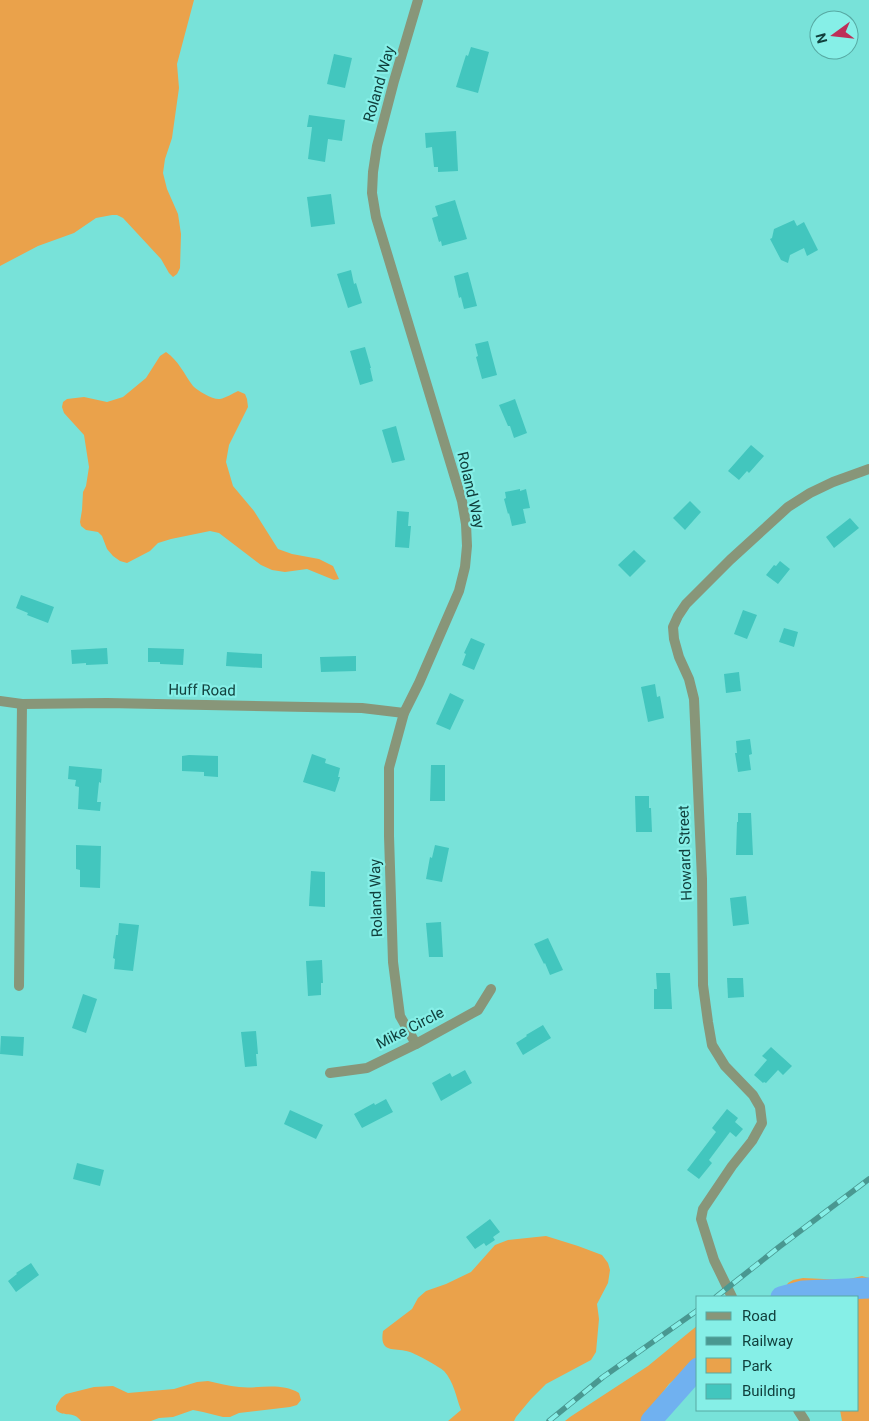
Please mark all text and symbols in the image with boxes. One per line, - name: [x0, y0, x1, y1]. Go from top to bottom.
- north arrow: [809, 10, 859, 60]
- text: N: [812, 32, 830, 45]
- street label: Roland Way: [360, 44, 398, 124]
- street label: Roland Way: [453, 450, 489, 530]
- street label: Huff Road: [168, 680, 236, 700]
- street label: Howard Street: [674, 805, 696, 901]
- street label: Roland Way: [366, 859, 386, 937]
- street label: Mike Circle: [373, 1003, 447, 1053]
- legend: [696, 1296, 859, 1411]
- text: Road: [742, 1307, 776, 1325]
- text: Railway: [742, 1332, 793, 1350]
- text: Park: [742, 1357, 773, 1375]
- text: Building: [742, 1382, 796, 1400]

